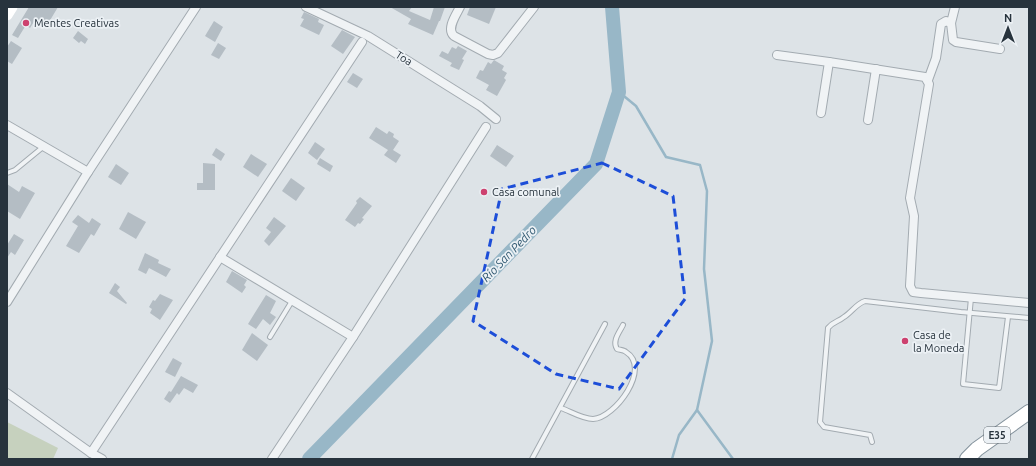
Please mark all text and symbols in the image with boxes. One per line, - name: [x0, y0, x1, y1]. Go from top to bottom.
- north arrow: [988, 8, 1028, 48]
- text: N: [1004, 12, 1012, 24]
- place label: Mentes Creativas: [34, 17, 119, 29]
- marker: Mentes Creativas: [21, 18, 31, 28]
- street label: Toa: [393, 48, 415, 68]
- place label: Casa comunal: [492, 186, 560, 198]
- marker: Casa comunal: [479, 187, 489, 197]
- water label: Río San Pedro: [479, 223, 539, 284]
- place label: Casa de la Moneda: [913, 329, 965, 354]
- marker: Casa de la Moneda: [900, 336, 910, 346]
- road number: E35: [984, 427, 1010, 443]

